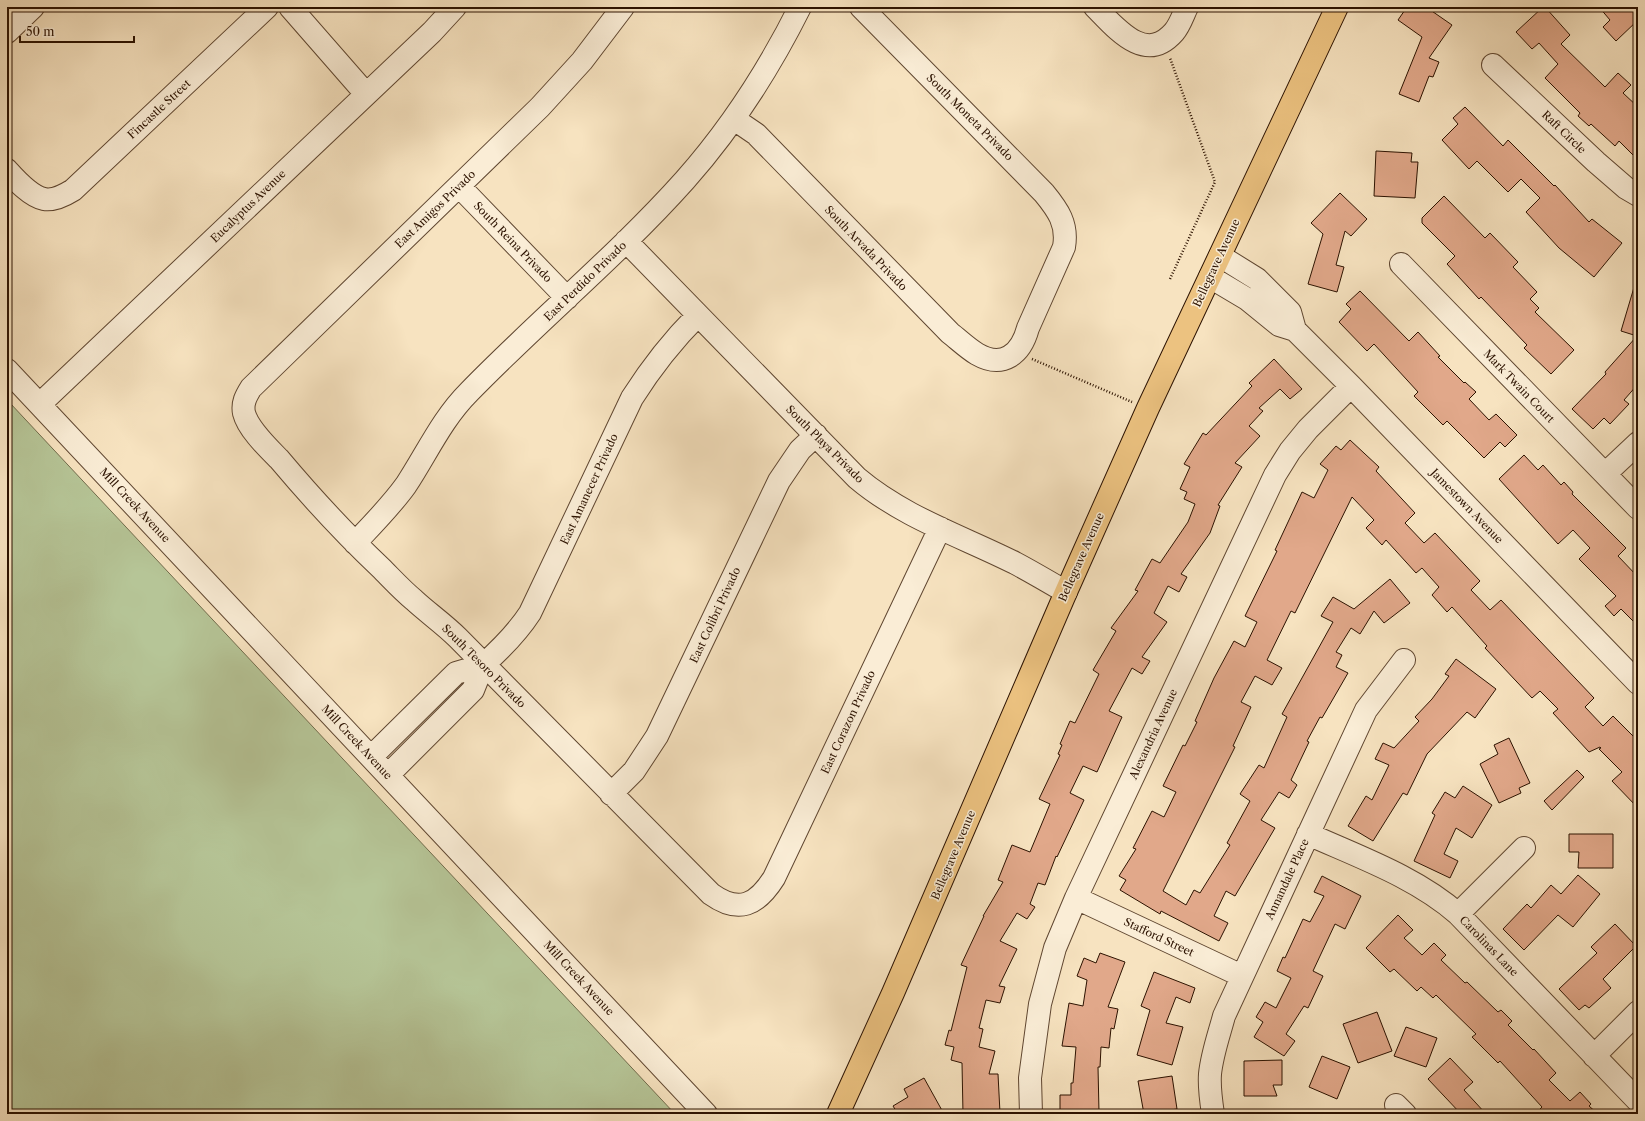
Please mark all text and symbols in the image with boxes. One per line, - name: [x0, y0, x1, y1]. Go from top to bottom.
- scale bar: [20, 18, 134, 44]
- text: 50 m: [26, 24, 55, 39]
- street label: South Moneta Privado: [924, 71, 1016, 163]
- street label: Fincastle Street: [125, 76, 194, 142]
- street label: Raft Circle: [1539, 108, 1589, 156]
- street label: Eucalyptus Avenue: [208, 167, 288, 245]
- street label: East Amigos Privado: [392, 167, 478, 251]
- street label: South Reina Privado: [471, 199, 555, 285]
- street label: South Arvada Privado: [822, 203, 910, 294]
- street label: Bellegrave Avenue: [1189, 217, 1243, 309]
- street label: East Perdido Privado: [541, 238, 629, 324]
- street label: Mark Twain Court: [1481, 346, 1558, 426]
- street label: South Playa Privado: [783, 402, 867, 486]
- street label: East Amanecer Privado: [557, 431, 621, 547]
- street label: Jamestown Avenue: [1426, 464, 1506, 546]
- street label: Mill Creek Avenue: [97, 465, 173, 545]
- street label: Bellegrave Avenue: [1055, 510, 1107, 604]
- street label: East Colibri Privado: [687, 565, 743, 665]
- street label: South Tesoro Privado: [439, 621, 529, 711]
- street label: East Corazon Privado: [818, 668, 878, 776]
- street label: Alexandria Avenue: [1125, 687, 1180, 782]
- street label: Mill Creek Avenue: [319, 702, 395, 782]
- street label: Bellegrave Avenue: [928, 808, 978, 902]
- street label: Annandale Place: [1262, 836, 1312, 923]
- street label: Carolinas Lane: [1457, 913, 1521, 979]
- street label: Stafford Street: [1122, 915, 1196, 959]
- street label: Mill Creek Avenue: [541, 938, 617, 1018]

